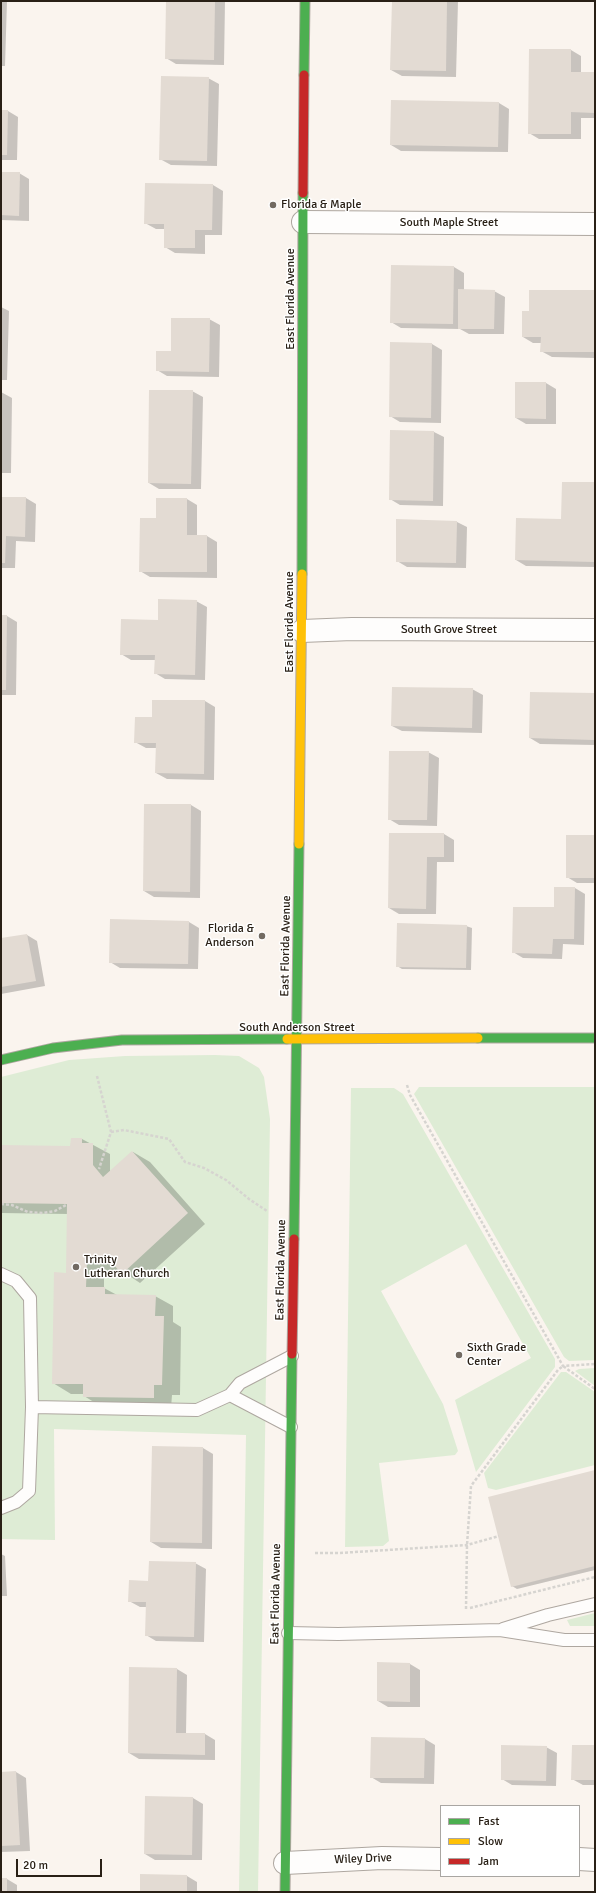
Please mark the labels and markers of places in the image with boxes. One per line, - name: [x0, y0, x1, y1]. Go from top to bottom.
- place label: Florida & Maple: [281, 198, 362, 212]
- marker: Florida & Maple: [268, 200, 278, 210]
- place label: Florida & Anderson: [205, 922, 254, 950]
- marker: Florida & Anderson: [257, 931, 267, 941]
- place label: Trinity Lutheran Church: [84, 1253, 170, 1281]
- marker: Trinity Lutheran Church: [71, 1262, 81, 1272]
- place label: Sixth Grade Center: [467, 1341, 526, 1369]
- marker: Sixth Grade Center: [454, 1350, 464, 1360]

